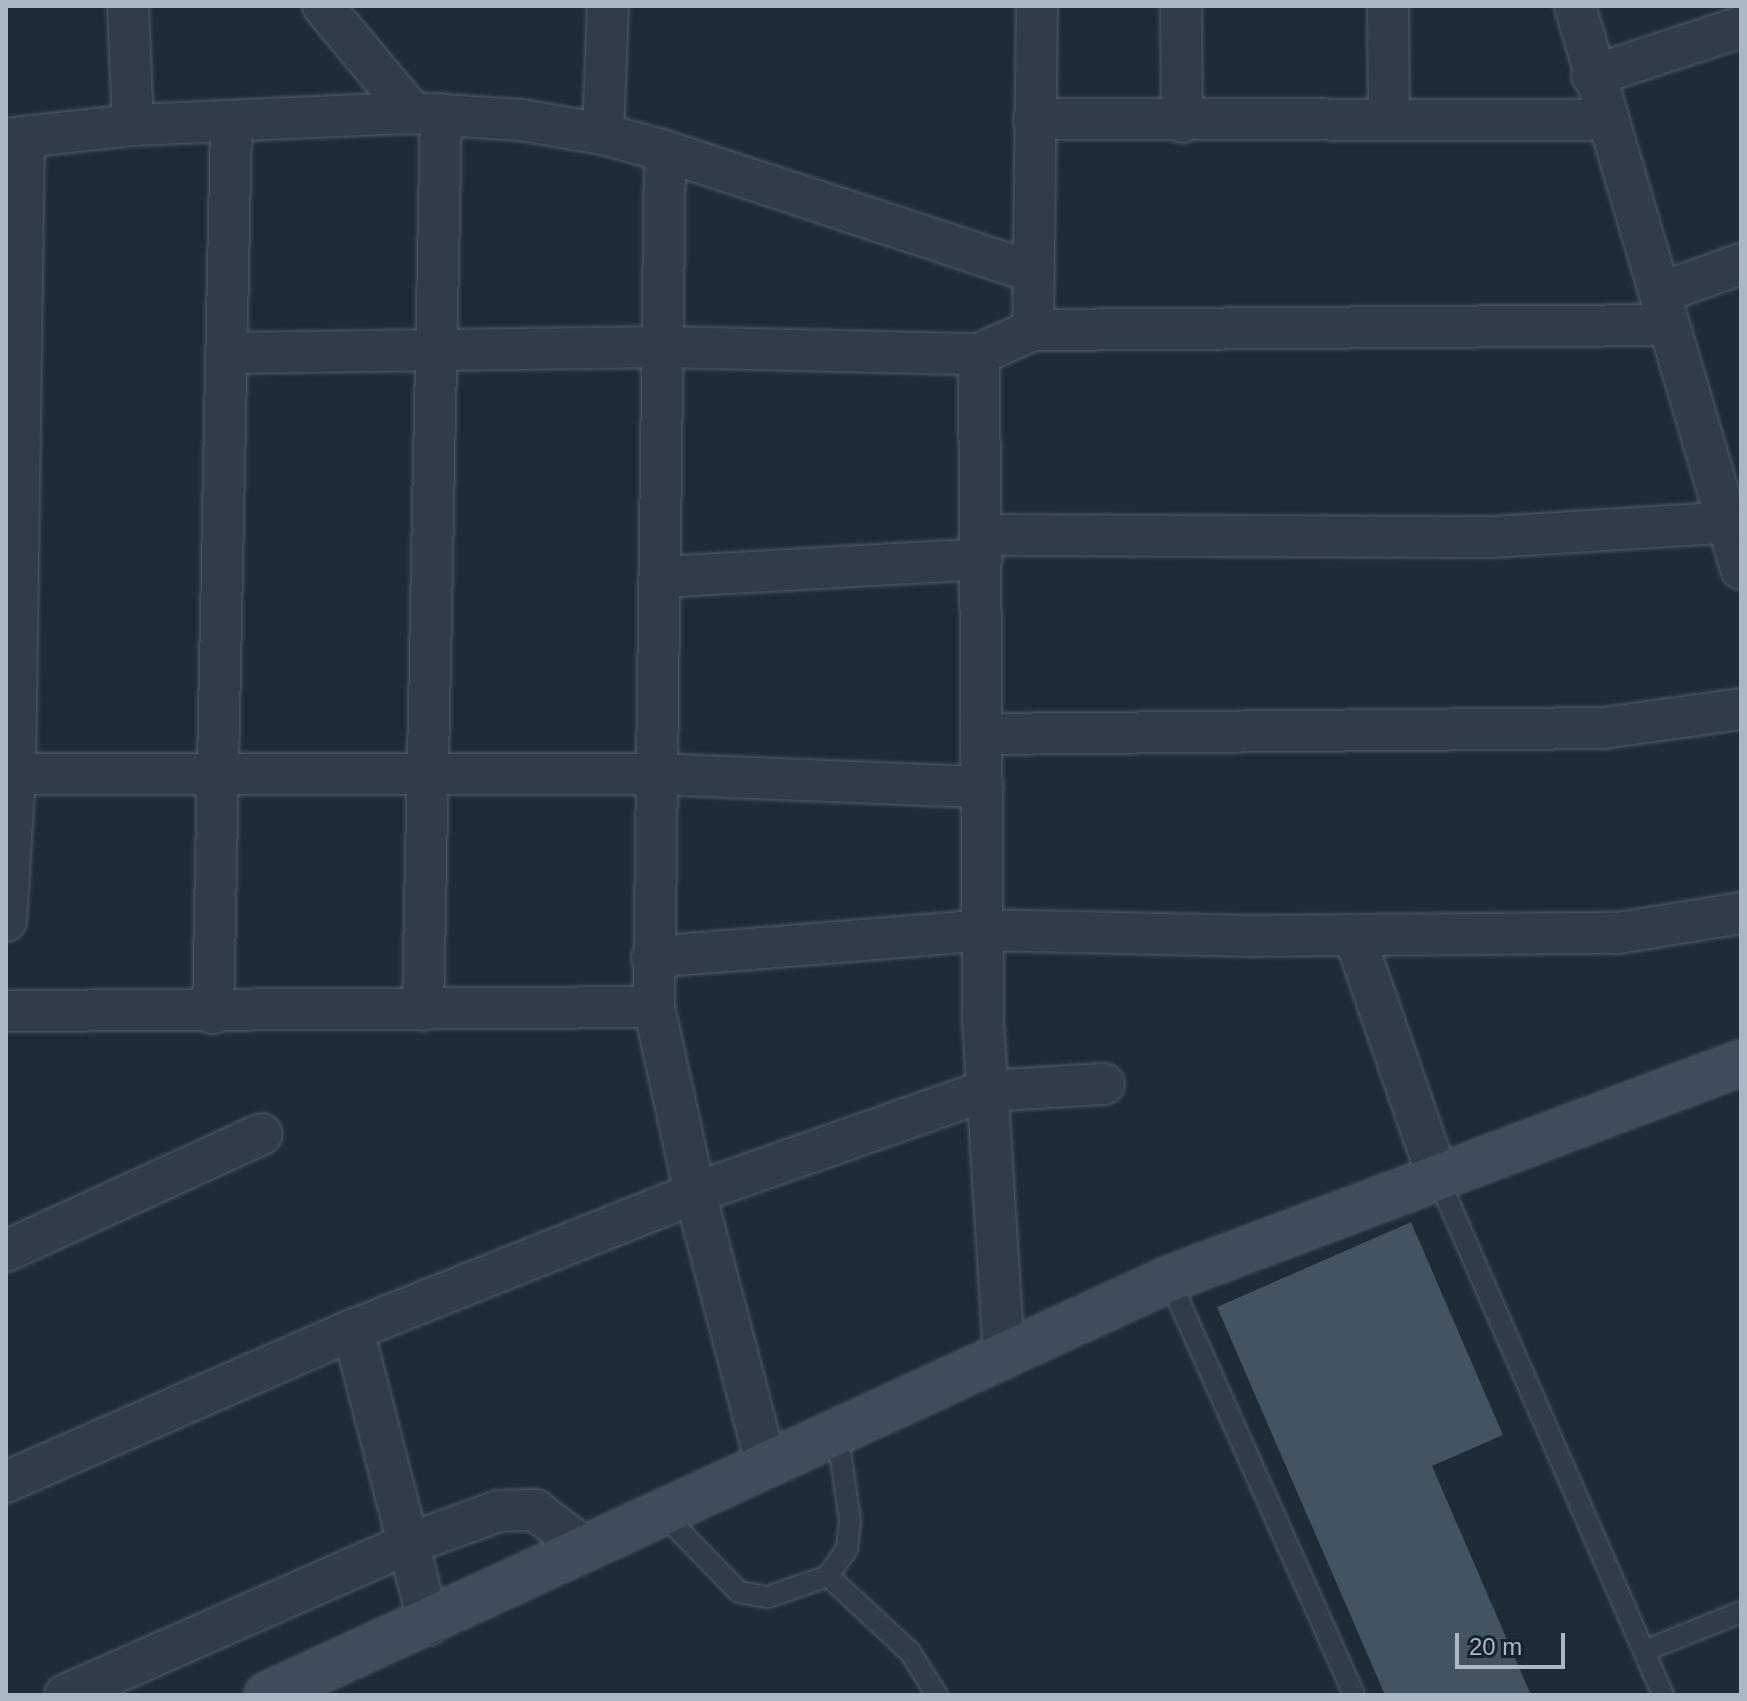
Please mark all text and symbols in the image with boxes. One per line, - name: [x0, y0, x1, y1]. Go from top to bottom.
- scale bar: [1459, 1617, 1569, 1667]
- text: 20 m: [1469, 1633, 1522, 1660]

